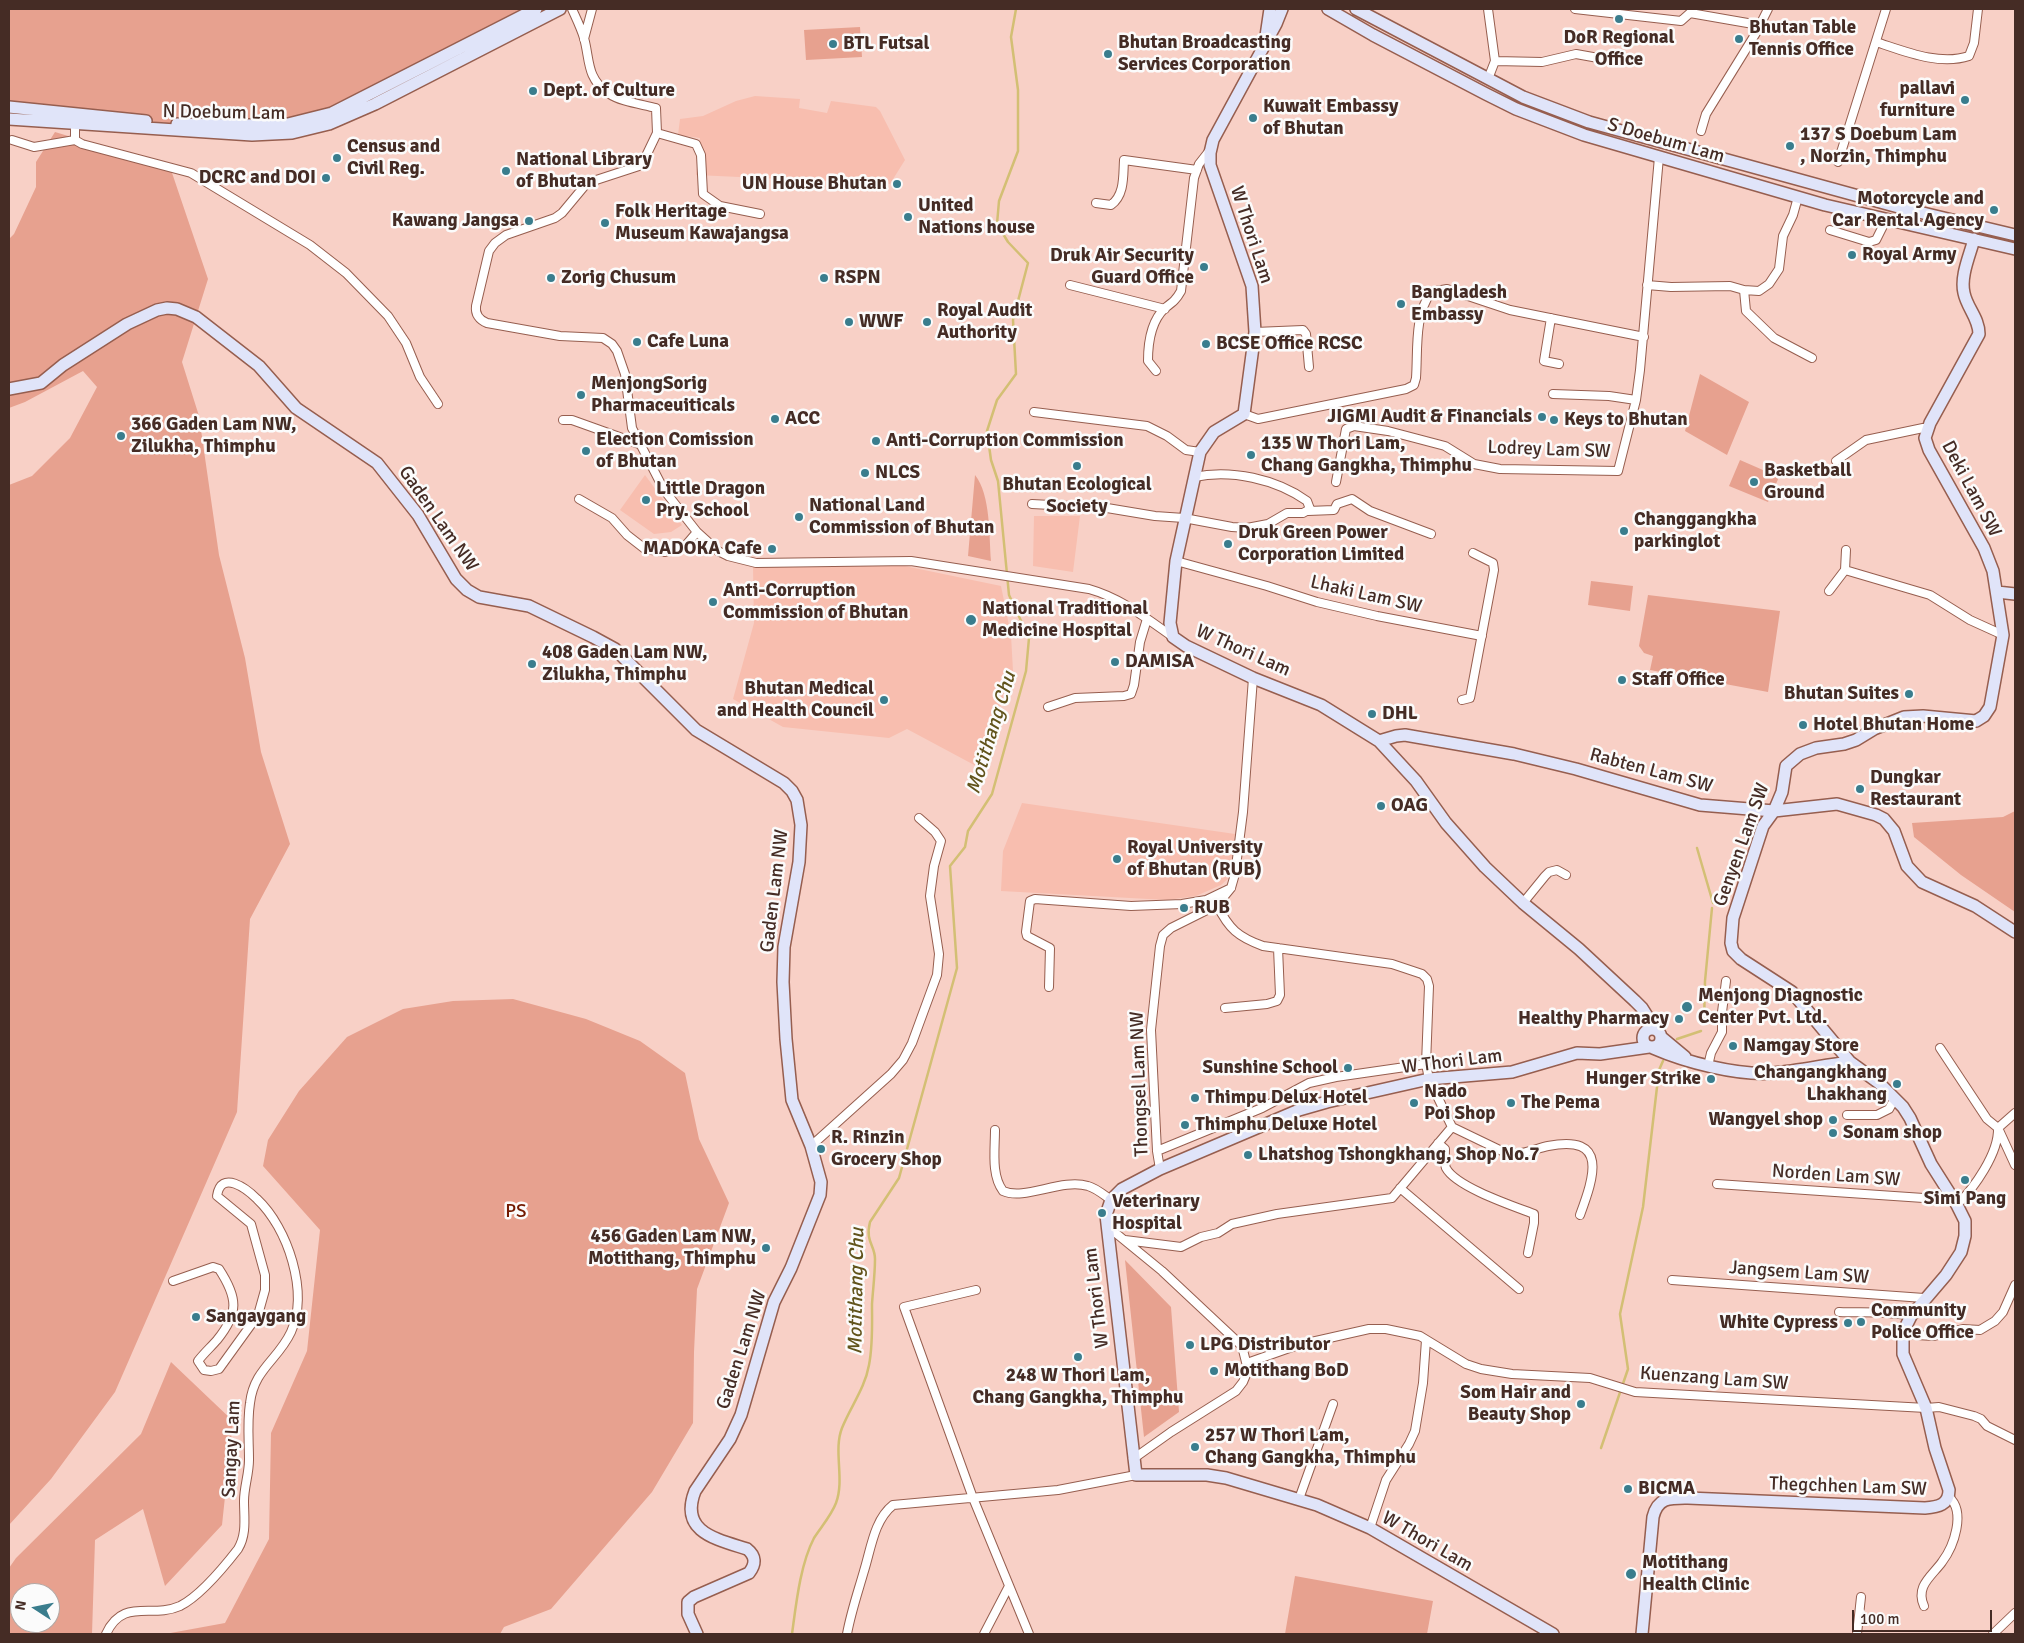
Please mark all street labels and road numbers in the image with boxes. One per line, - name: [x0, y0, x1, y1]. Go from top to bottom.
- street label: N Doebum Lam: [162, 101, 286, 125]
- street label: S Doebum Lam: [1605, 113, 1727, 169]
- street label: W Thori Lam: [1225, 183, 1277, 287]
- street label: Lodrey Lam SW: [1487, 436, 1611, 464]
- street label: Deki Lam SW: [1936, 437, 2006, 541]
- street label: Gaden Lam NW: [393, 462, 483, 576]
- street label: Lhaki Lam SW: [1308, 571, 1424, 619]
- street label: W Thori Lam: [1192, 620, 1294, 682]
- street label: Rabten Lam SW: [1587, 744, 1715, 798]
- street label: Genyen Lam SW: [1709, 780, 1775, 910]
- street label: Gaden Lam NW: [756, 828, 794, 954]
- street label: Thongsel Lam NW: [1126, 1011, 1154, 1157]
- street label: W Thori Lam: [1400, 1045, 1504, 1079]
- street label: Norden Lam SW: [1771, 1160, 1901, 1192]
- street label: W Thori Lam: [1080, 1246, 1114, 1350]
- street label: Jangsem Lam SW: [1728, 1257, 1870, 1289]
- street label: Gaden Lam NW: [712, 1288, 772, 1412]
- street label: Kuenzang Lam SW: [1639, 1362, 1789, 1396]
- street label: Sangay Lam: [218, 1400, 246, 1498]
- street label: Thegchhen Lam SW: [1769, 1473, 1927, 1501]
- street label: W Thori Lam: [1378, 1507, 1476, 1577]

